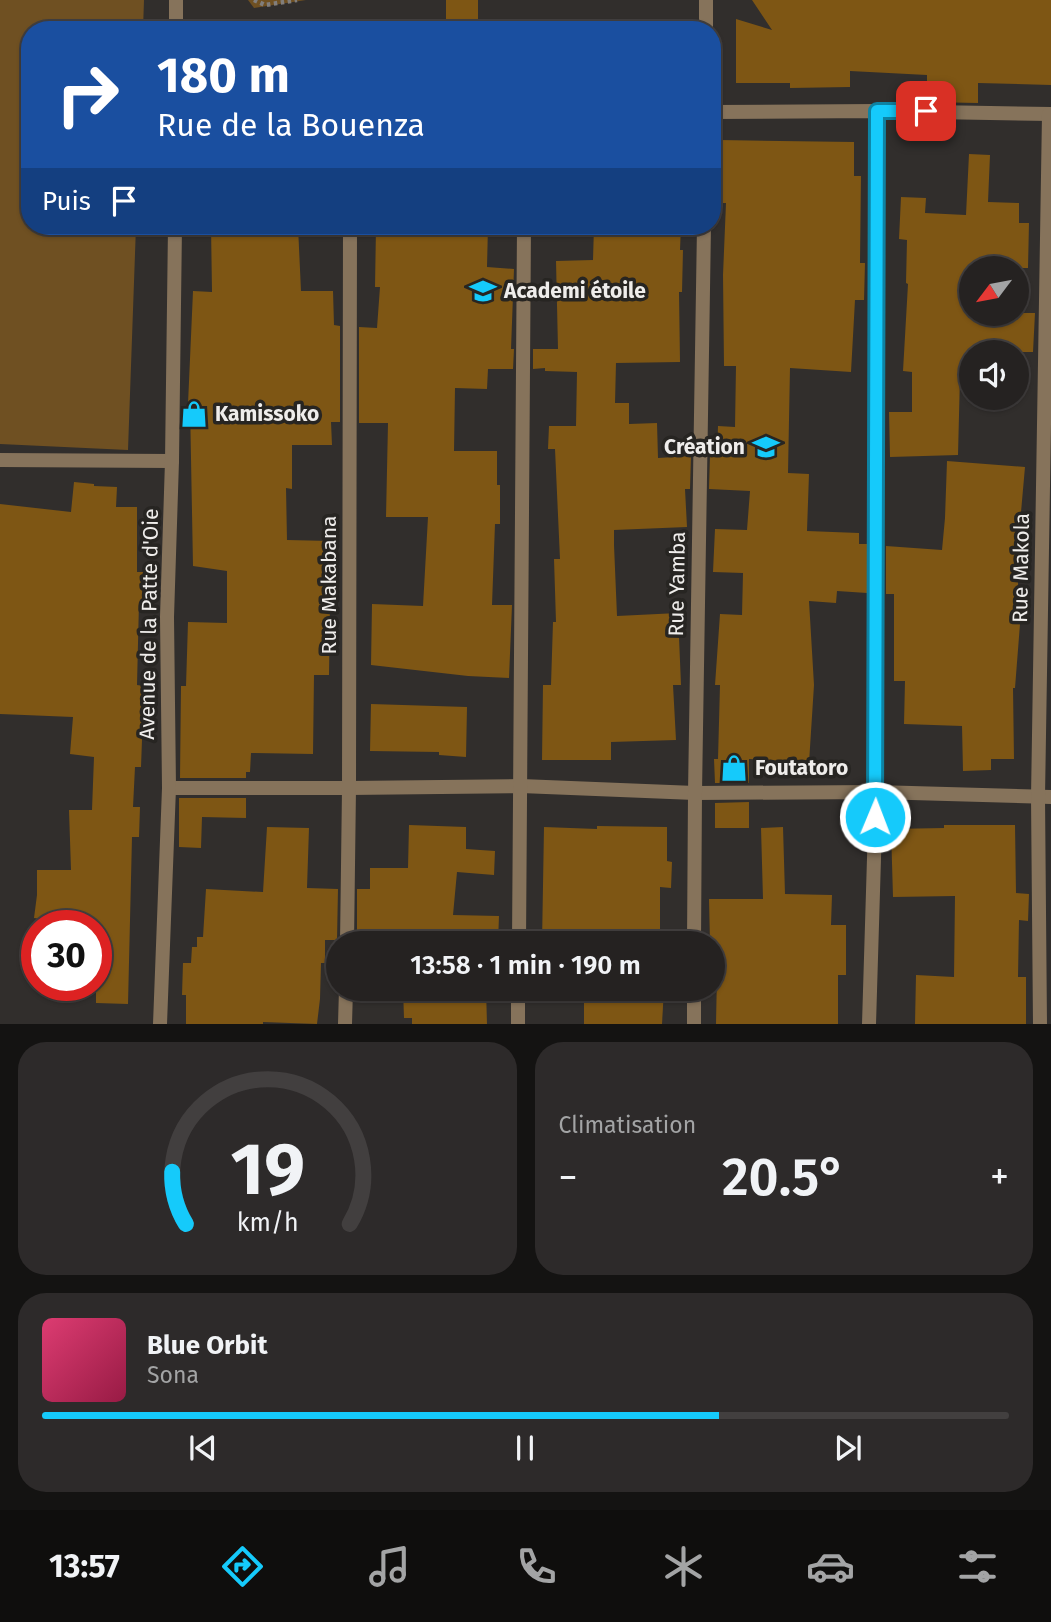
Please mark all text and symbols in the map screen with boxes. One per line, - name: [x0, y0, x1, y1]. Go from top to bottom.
- text: 180 m: [157, 46, 290, 105]
- icon: right: [42, 49, 133, 140]
- pin: [896, 81, 956, 141]
- icon: arrive: [907, 92, 945, 130]
- text: Rue de la Bouenza: [157, 106, 425, 144]
- icon: arrive: [105, 182, 143, 220]
- text: Puis: [42, 186, 91, 217]
- north arrow: [959, 256, 1029, 326]
- map controls: [959, 256, 1029, 410]
- school or university icon: Academi étoile: [468, 276, 498, 306]
- place label: Academi étoile: [503, 278, 646, 304]
- button: sound: [959, 340, 1029, 410]
- shop icon: Kamissoko: [179, 399, 209, 429]
- place label: Kamissoko: [215, 401, 319, 427]
- school or university icon: Création: [751, 432, 781, 462]
- place label: Création: [664, 434, 745, 460]
- street label: Avenue de la Patte d'Oie: [134, 508, 164, 740]
- street label: Rue Makola: [1007, 513, 1035, 623]
- street label: Rue Makabana: [316, 516, 342, 654]
- street label: Rue Yamba: [663, 531, 691, 637]
- shop icon: Foutatoro: [719, 753, 749, 783]
- place label: Foutatoro: [755, 755, 848, 781]
- position arrow: [838, 780, 912, 854]
- speed limit sign: 30: [21, 910, 112, 1001]
- text: 13:58 · 1 min · 190 m: [410, 950, 641, 981]
- text: Climatisation: [559, 1111, 696, 1139]
- text: 19: [230, 1127, 305, 1214]
- text: 20.5°: [722, 1146, 846, 1209]
- text: −: [559, 1154, 578, 1200]
- text: +: [990, 1154, 1009, 1200]
- text: km/h: [236, 1208, 298, 1238]
- text: Blue Orbit: [147, 1330, 267, 1361]
- text: Sona: [147, 1361, 199, 1389]
- icon: previous: [184, 1429, 222, 1467]
- icon: pause: [506, 1429, 544, 1467]
- icon: next: [829, 1429, 867, 1467]
- icon: directions: [218, 1542, 267, 1591]
- icon: music: [365, 1542, 414, 1591]
- icon: phone: [512, 1542, 561, 1591]
- icon: climate: [659, 1542, 708, 1591]
- icon: car: [806, 1542, 855, 1591]
- icon: filters: [953, 1542, 1002, 1591]
- text: 13:57: [49, 1547, 120, 1585]

